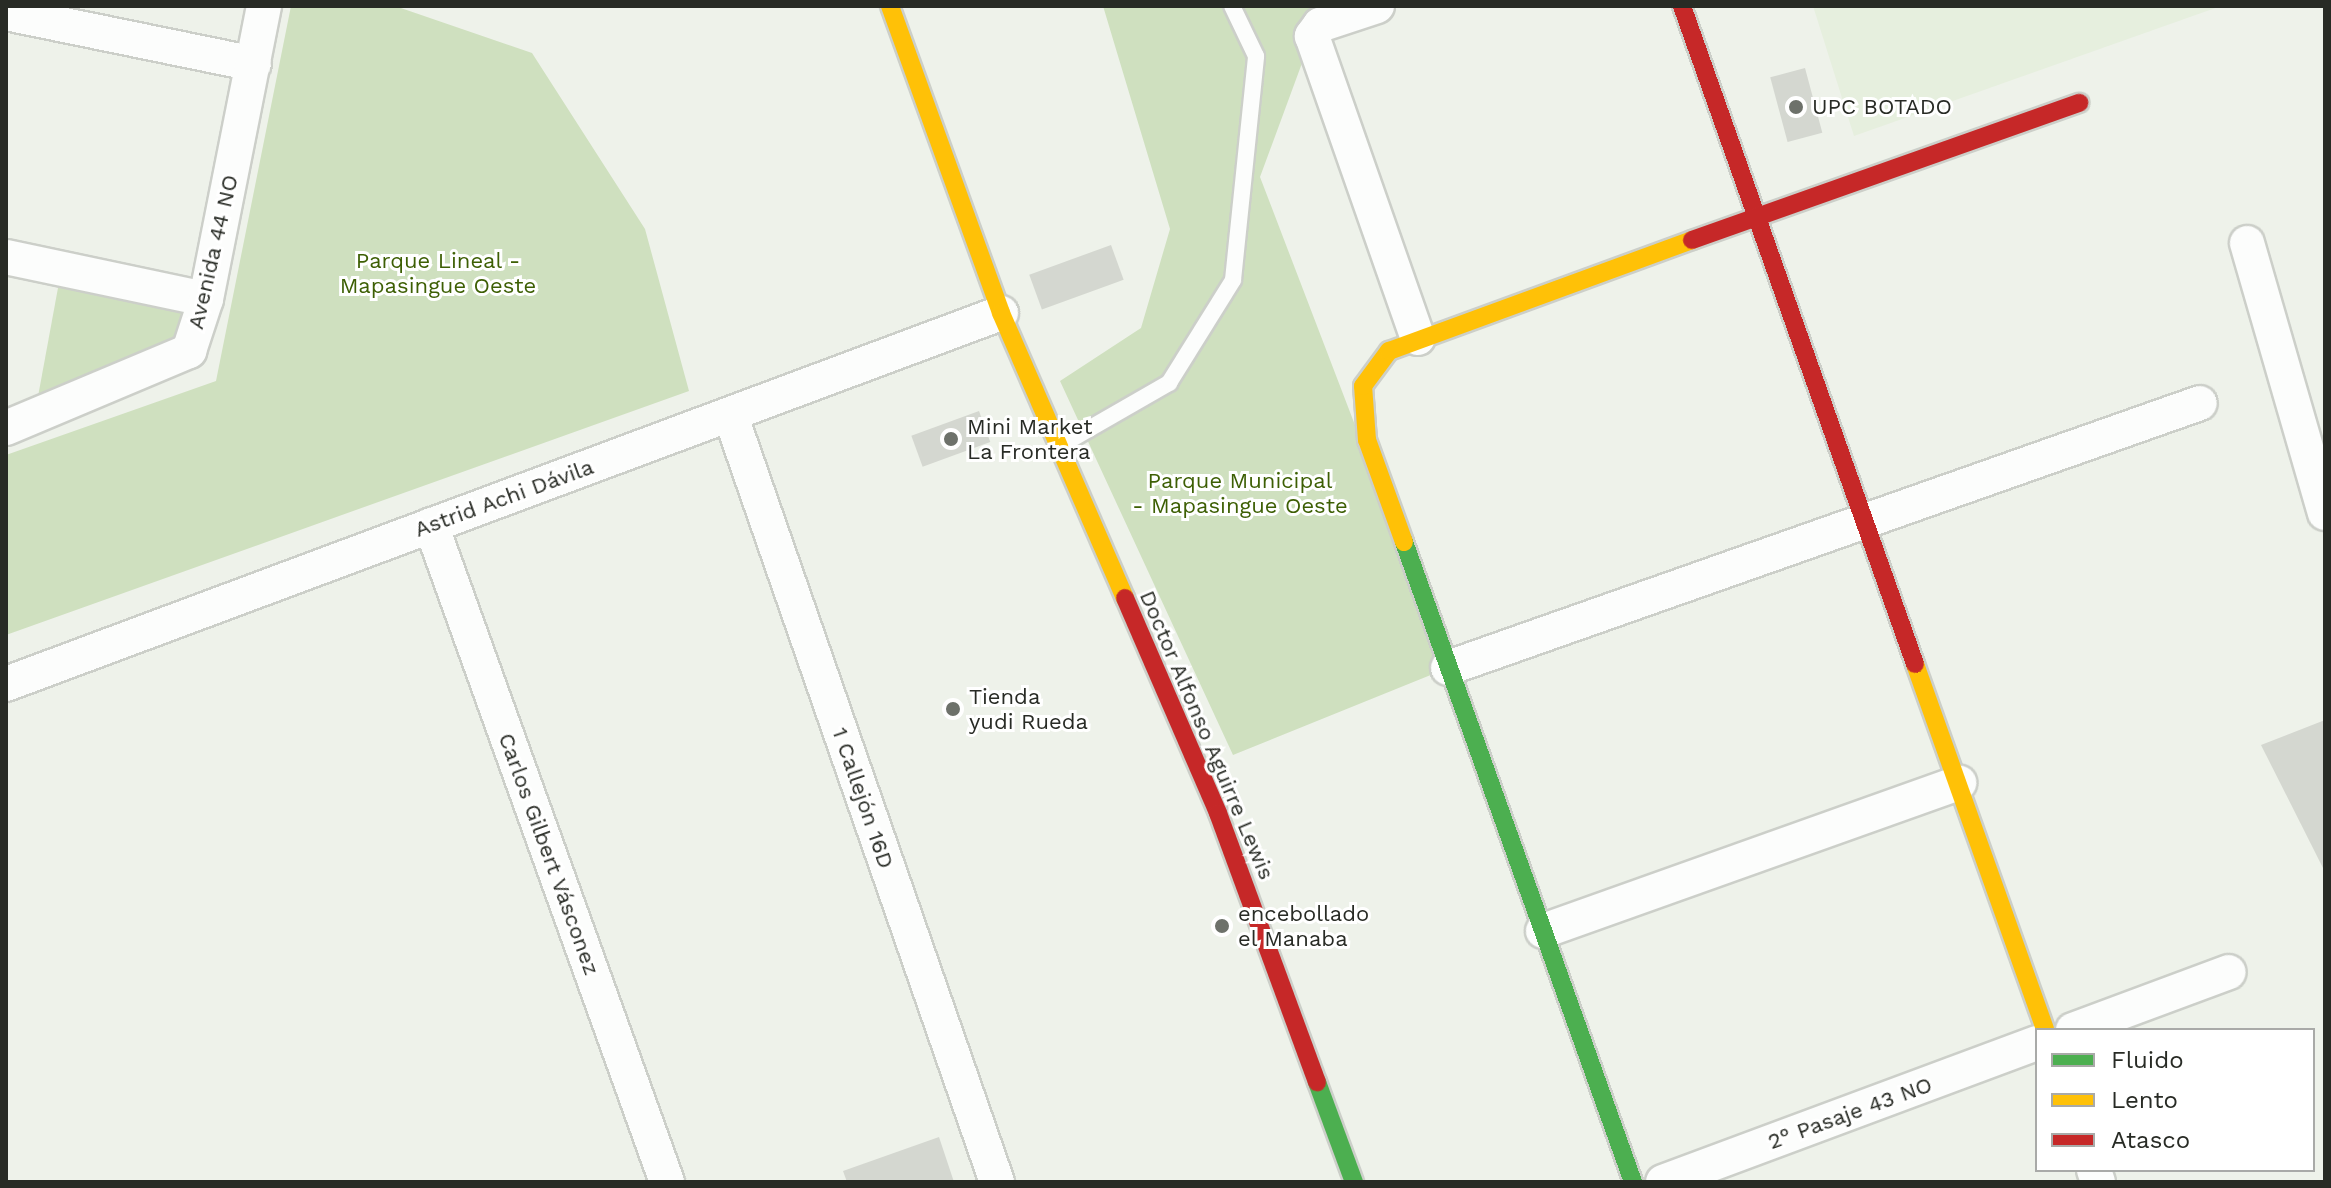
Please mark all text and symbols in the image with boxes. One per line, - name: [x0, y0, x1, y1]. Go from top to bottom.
- place label: UPC BOTADO: [1812, 94, 1952, 120]
- marker: UPC BOTADO: [1787, 98, 1805, 116]
- street label: Avenida 44 NO: [182, 172, 244, 332]
- park label: Parque Lineal - Mapasingue Oeste: [340, 247, 536, 298]
- place label: Mini Market La Frontera: [967, 413, 1092, 464]
- marker: Mini Market La Frontera: [942, 430, 960, 448]
- street label: Astrid Achi Dávila: [411, 453, 597, 543]
- park label: Parque Municipal - Mapasingue Oeste: [1132, 467, 1348, 518]
- street label: Doctor Alfonso Aguirre Lewis: [1134, 586, 1280, 884]
- place label: Tienda yudi Rueda: [969, 683, 1088, 734]
- marker: Tienda yudi Rueda: [944, 700, 962, 718]
- street label: 1 Callejón 16D: [826, 724, 900, 872]
- street label: Carlos Gilbert Vásconez: [493, 729, 605, 979]
- place label: encebollado el Manaba: [1238, 900, 1369, 952]
- marker: encebollado el Manaba: [1213, 917, 1231, 935]
- legend: [2035, 1028, 2315, 1172]
- text: Fluido: [2111, 1046, 2184, 1074]
- street label: 2° Pasaje 43 NO: [1764, 1071, 1936, 1155]
- text: Lento: [2111, 1086, 2178, 1114]
- text: Atasco: [2111, 1126, 2190, 1154]

